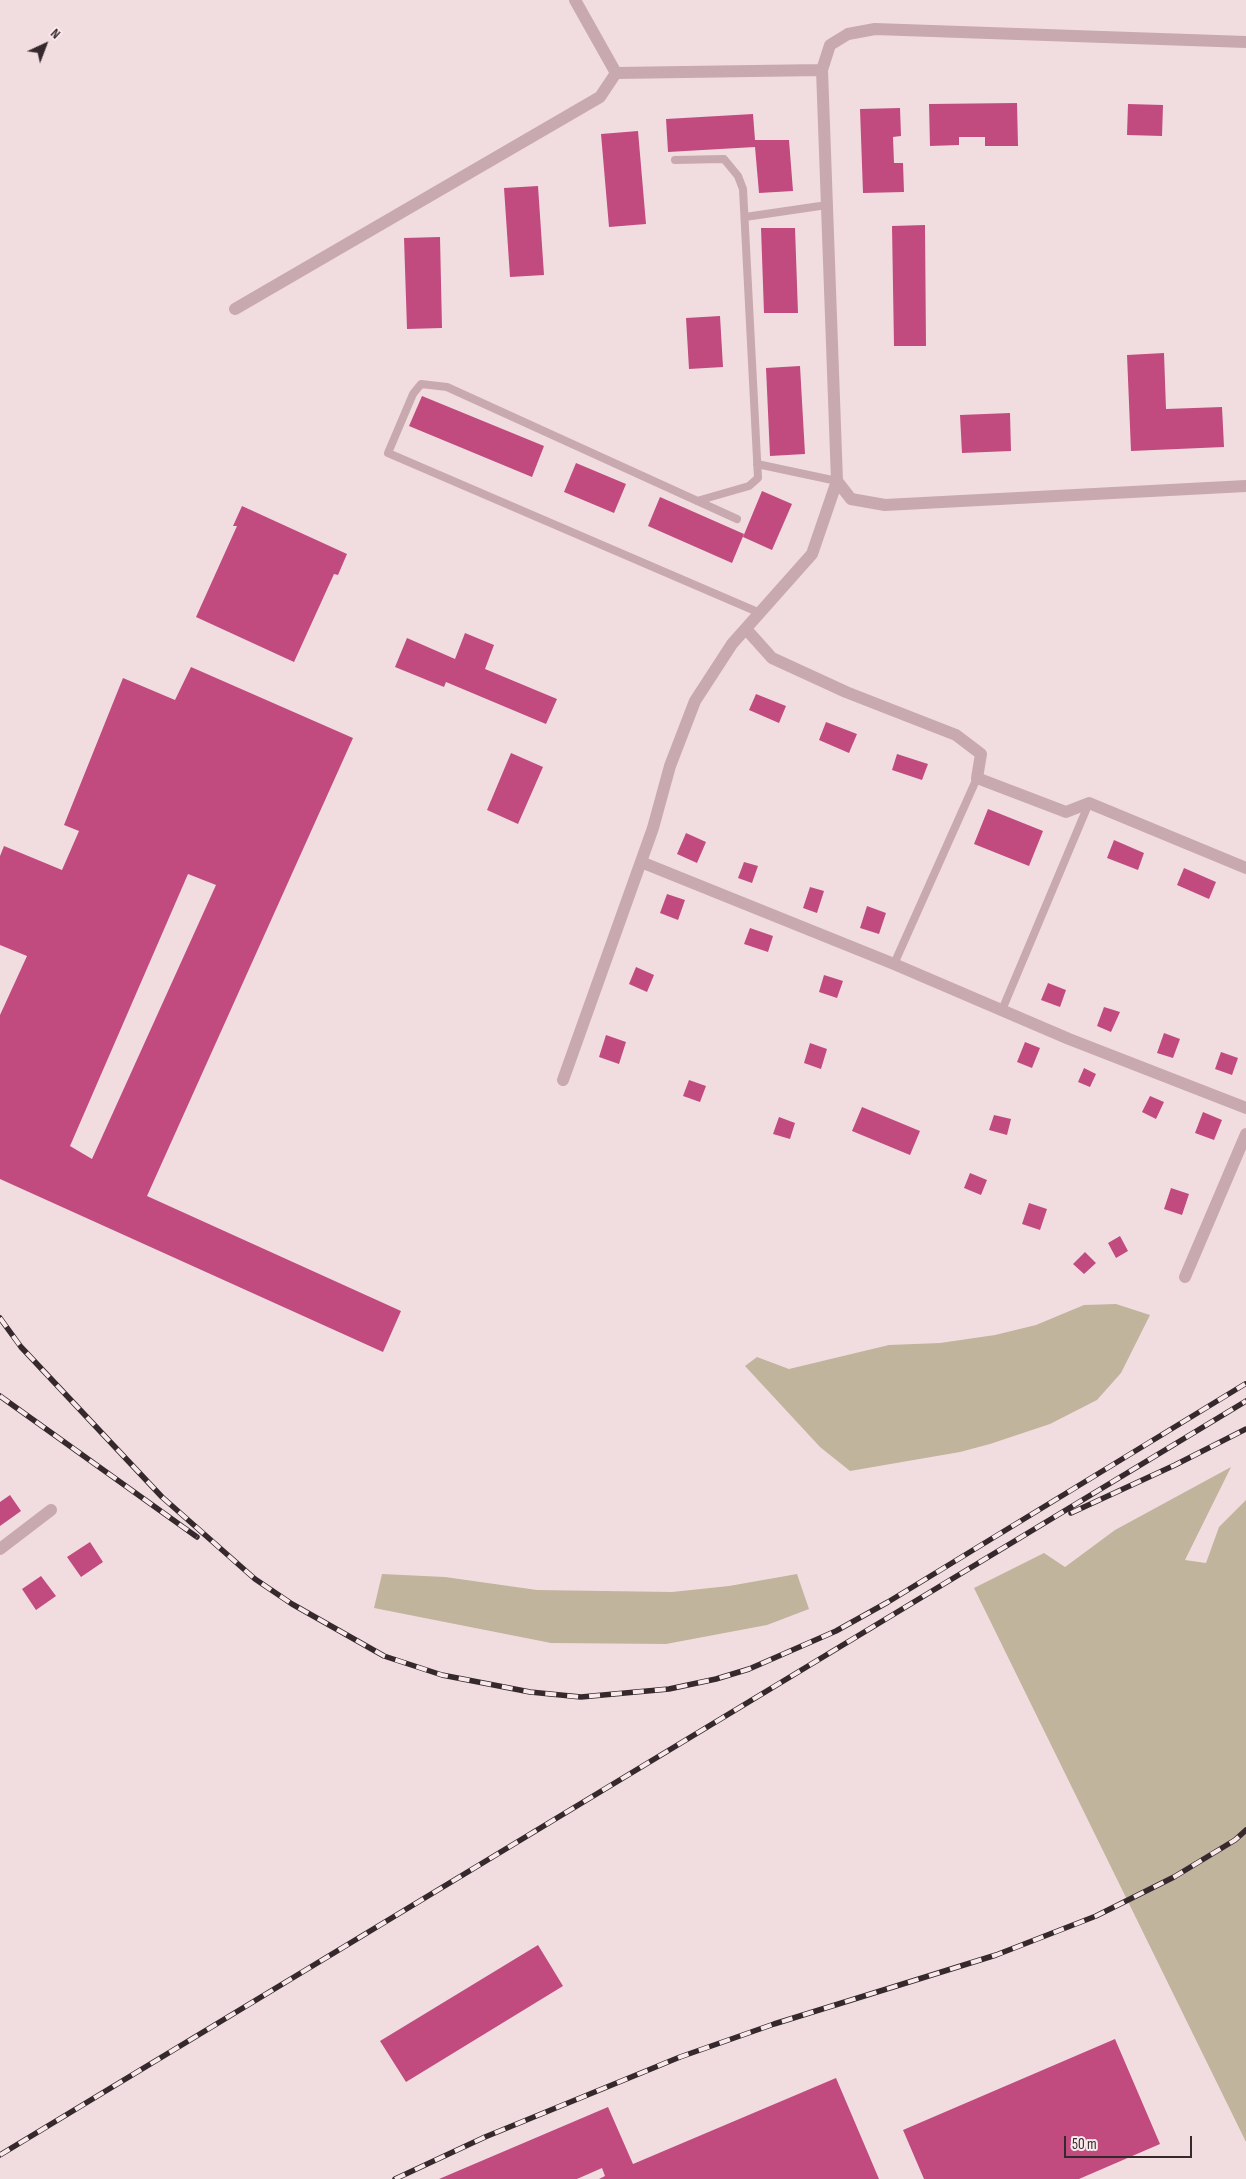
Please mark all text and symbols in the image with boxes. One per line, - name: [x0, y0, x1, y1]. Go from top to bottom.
- north arrow: [20, 20, 70, 70]
- text: N: [47, 25, 64, 42]
- scale bar: [1066, 2126, 1194, 2158]
- text: 50 m: [1072, 2135, 1097, 2154]

